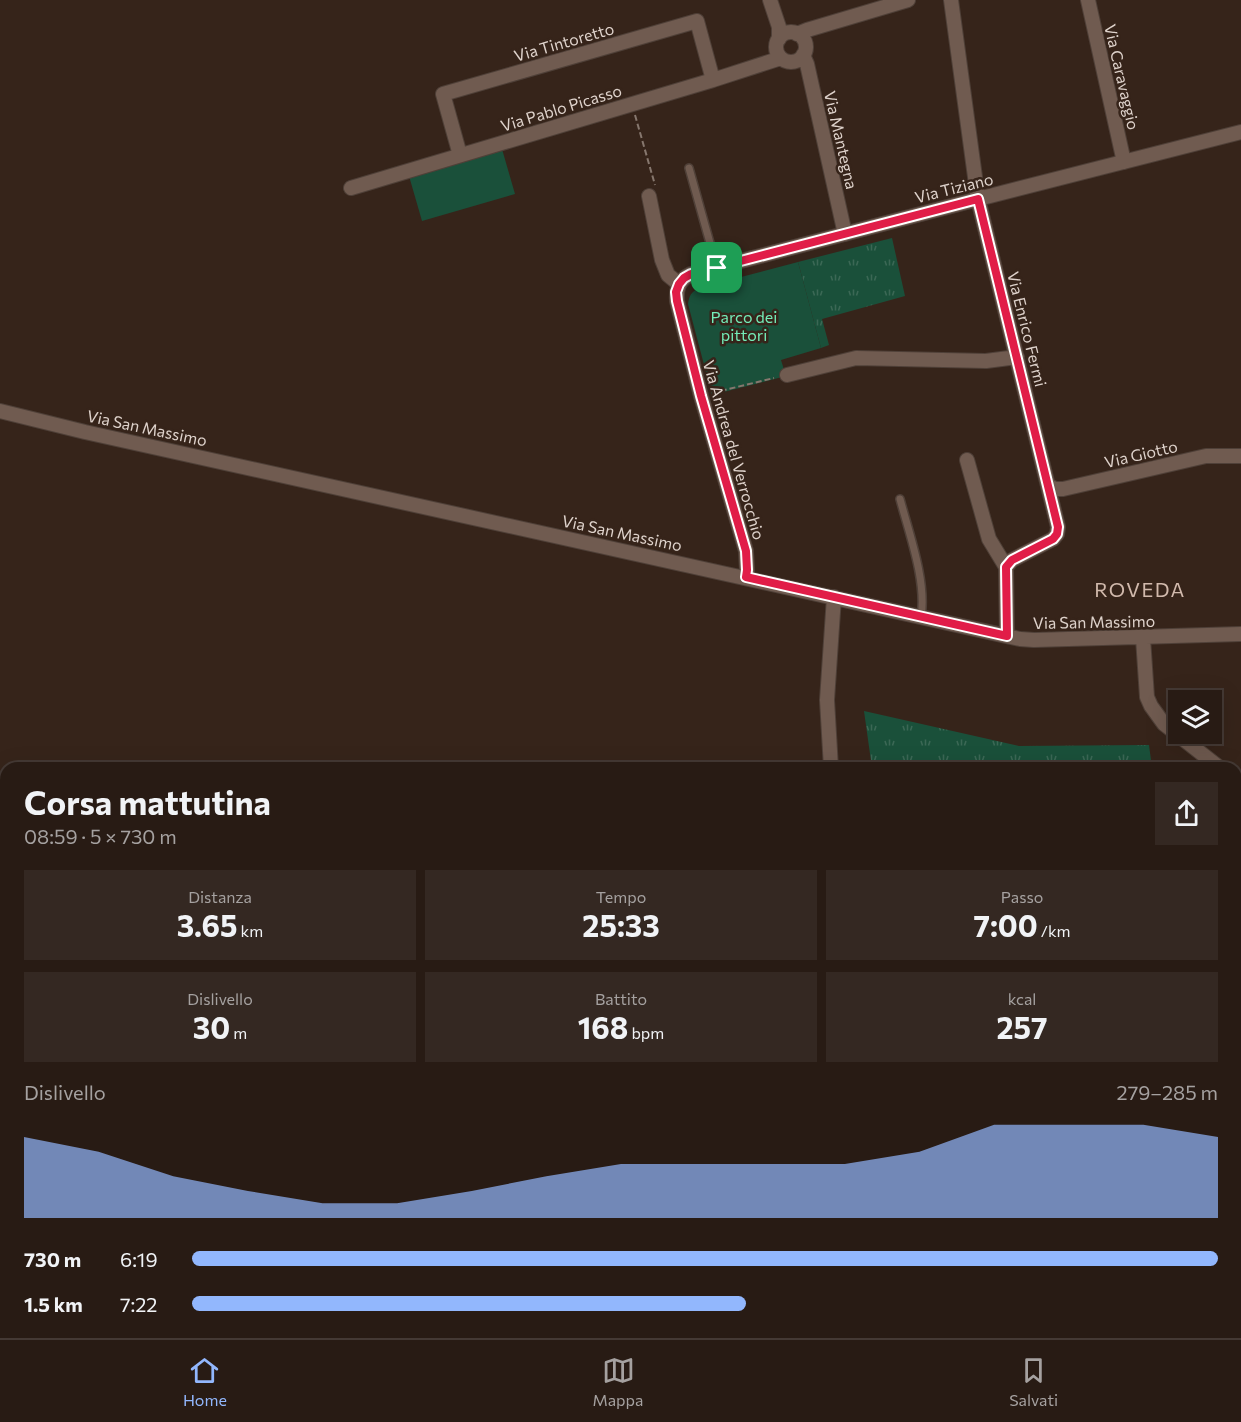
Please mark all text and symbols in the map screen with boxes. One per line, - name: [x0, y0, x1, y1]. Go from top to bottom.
- street label: Via Tintoretto: [512, 18, 616, 65]
- street label: Via Caravaggio: [1101, 22, 1144, 132]
- street label: Via Pablo Picasso: [498, 80, 624, 135]
- street label: Via Mantegna: [821, 89, 862, 191]
- street label: Via Tiziano: [913, 169, 995, 206]
- pin: [691, 242, 742, 293]
- icon: arrive: [700, 251, 733, 284]
- street label: Via Enrico Fermi: [1004, 269, 1051, 388]
- park label: Parco dei pittori: [711, 307, 777, 344]
- street label: Via Andrea del Verrocchio: [700, 358, 769, 542]
- street label: Via San Massimo: [85, 406, 209, 450]
- street label: Via Giotto: [1103, 436, 1179, 471]
- street label: Via San Massimo: [560, 511, 684, 555]
- district label: ROVEDA: [1094, 577, 1186, 601]
- street label: Via San Massimo: [1033, 611, 1155, 632]
- map controls: [1168, 690, 1222, 744]
- button: layers: [1168, 690, 1222, 744]
- text: Corsa mattutina: [24, 781, 271, 822]
- button: share: [1155, 782, 1218, 845]
- text: 08:59 · 5 × 730 m: [24, 824, 177, 848]
- text: Distanza: [188, 887, 252, 906]
- text: Tempo: [596, 887, 646, 906]
- text: Passo: [1001, 887, 1043, 906]
- text: 3.65: [177, 906, 237, 943]
- text: 25:33: [582, 906, 660, 943]
- text: 7:00: [973, 906, 1038, 943]
- text: km: [237, 921, 263, 940]
- text: /km: [1038, 921, 1071, 940]
- text: Dislivello: [187, 989, 253, 1008]
- text: Battito: [595, 989, 647, 1008]
- text: kcal: [1008, 989, 1036, 1008]
- text: 30: [193, 1008, 230, 1045]
- text: 168: [578, 1008, 628, 1045]
- text: 257: [996, 1008, 1048, 1045]
- text: m: [230, 1023, 247, 1042]
- text: bpm: [628, 1023, 664, 1042]
- text: Dislivello: [24, 1080, 106, 1104]
- text: 279–285 m: [1117, 1080, 1218, 1104]
- text: 730 m: [24, 1247, 81, 1271]
- text: 6:19: [120, 1247, 158, 1271]
- text: 1.5 km: [24, 1292, 83, 1316]
- text: 7:22: [120, 1292, 157, 1316]
- tab: Home: [183, 1354, 227, 1409]
- tab: Mappa: [593, 1354, 643, 1409]
- tab: Salvati: [1009, 1354, 1058, 1409]

